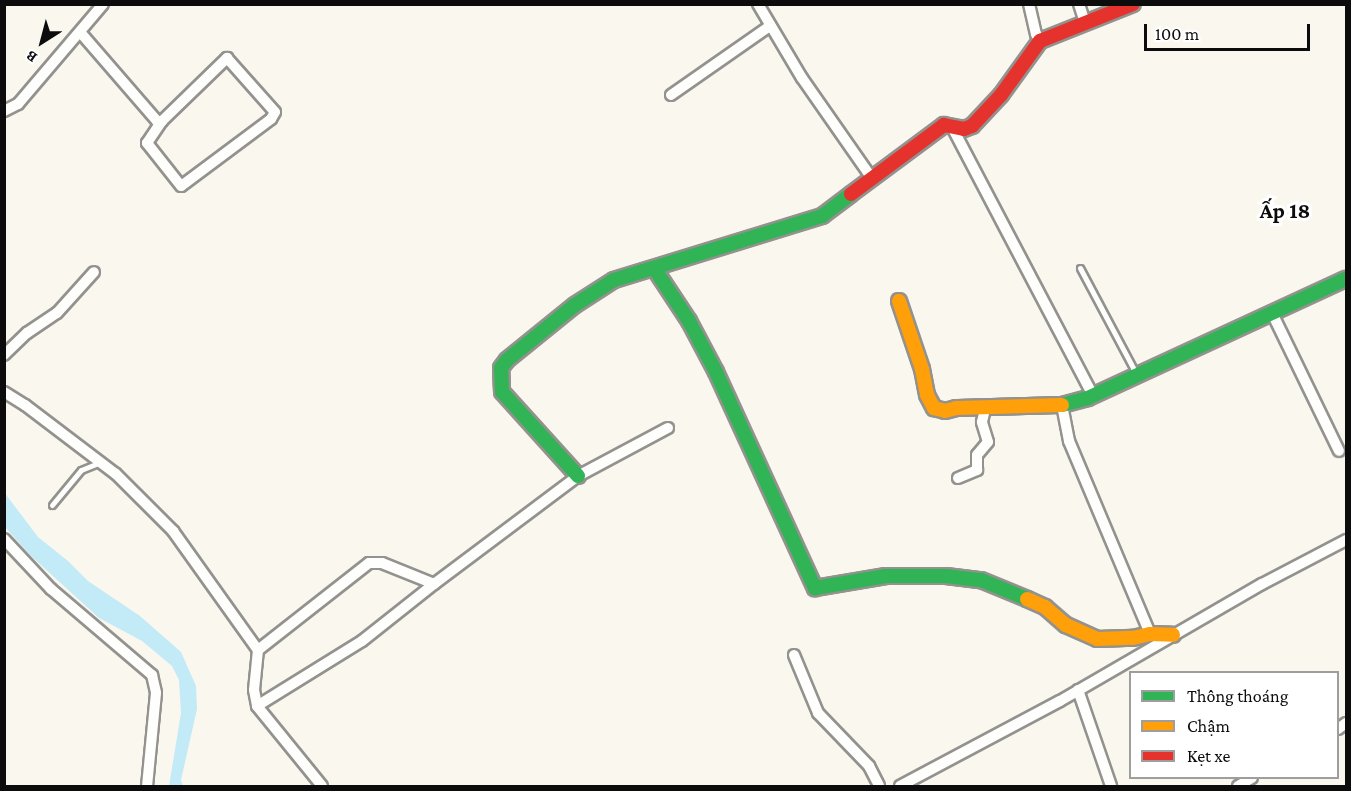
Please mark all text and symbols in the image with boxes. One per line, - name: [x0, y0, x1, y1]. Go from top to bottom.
- north arrow: [12, 12, 72, 72]
- scale bar: [1147, 12, 1314, 50]
- text: 100 m: [1155, 24, 1199, 44]
- text: B: [22, 47, 40, 67]
- district label: Ấp 18: [1260, 198, 1310, 224]
- legend: [1129, 671, 1339, 779]
- text: Thông thoáng: [1187, 686, 1288, 706]
- text: Chậm: [1187, 716, 1230, 736]
- text: Kẹt xe: [1187, 746, 1230, 766]

